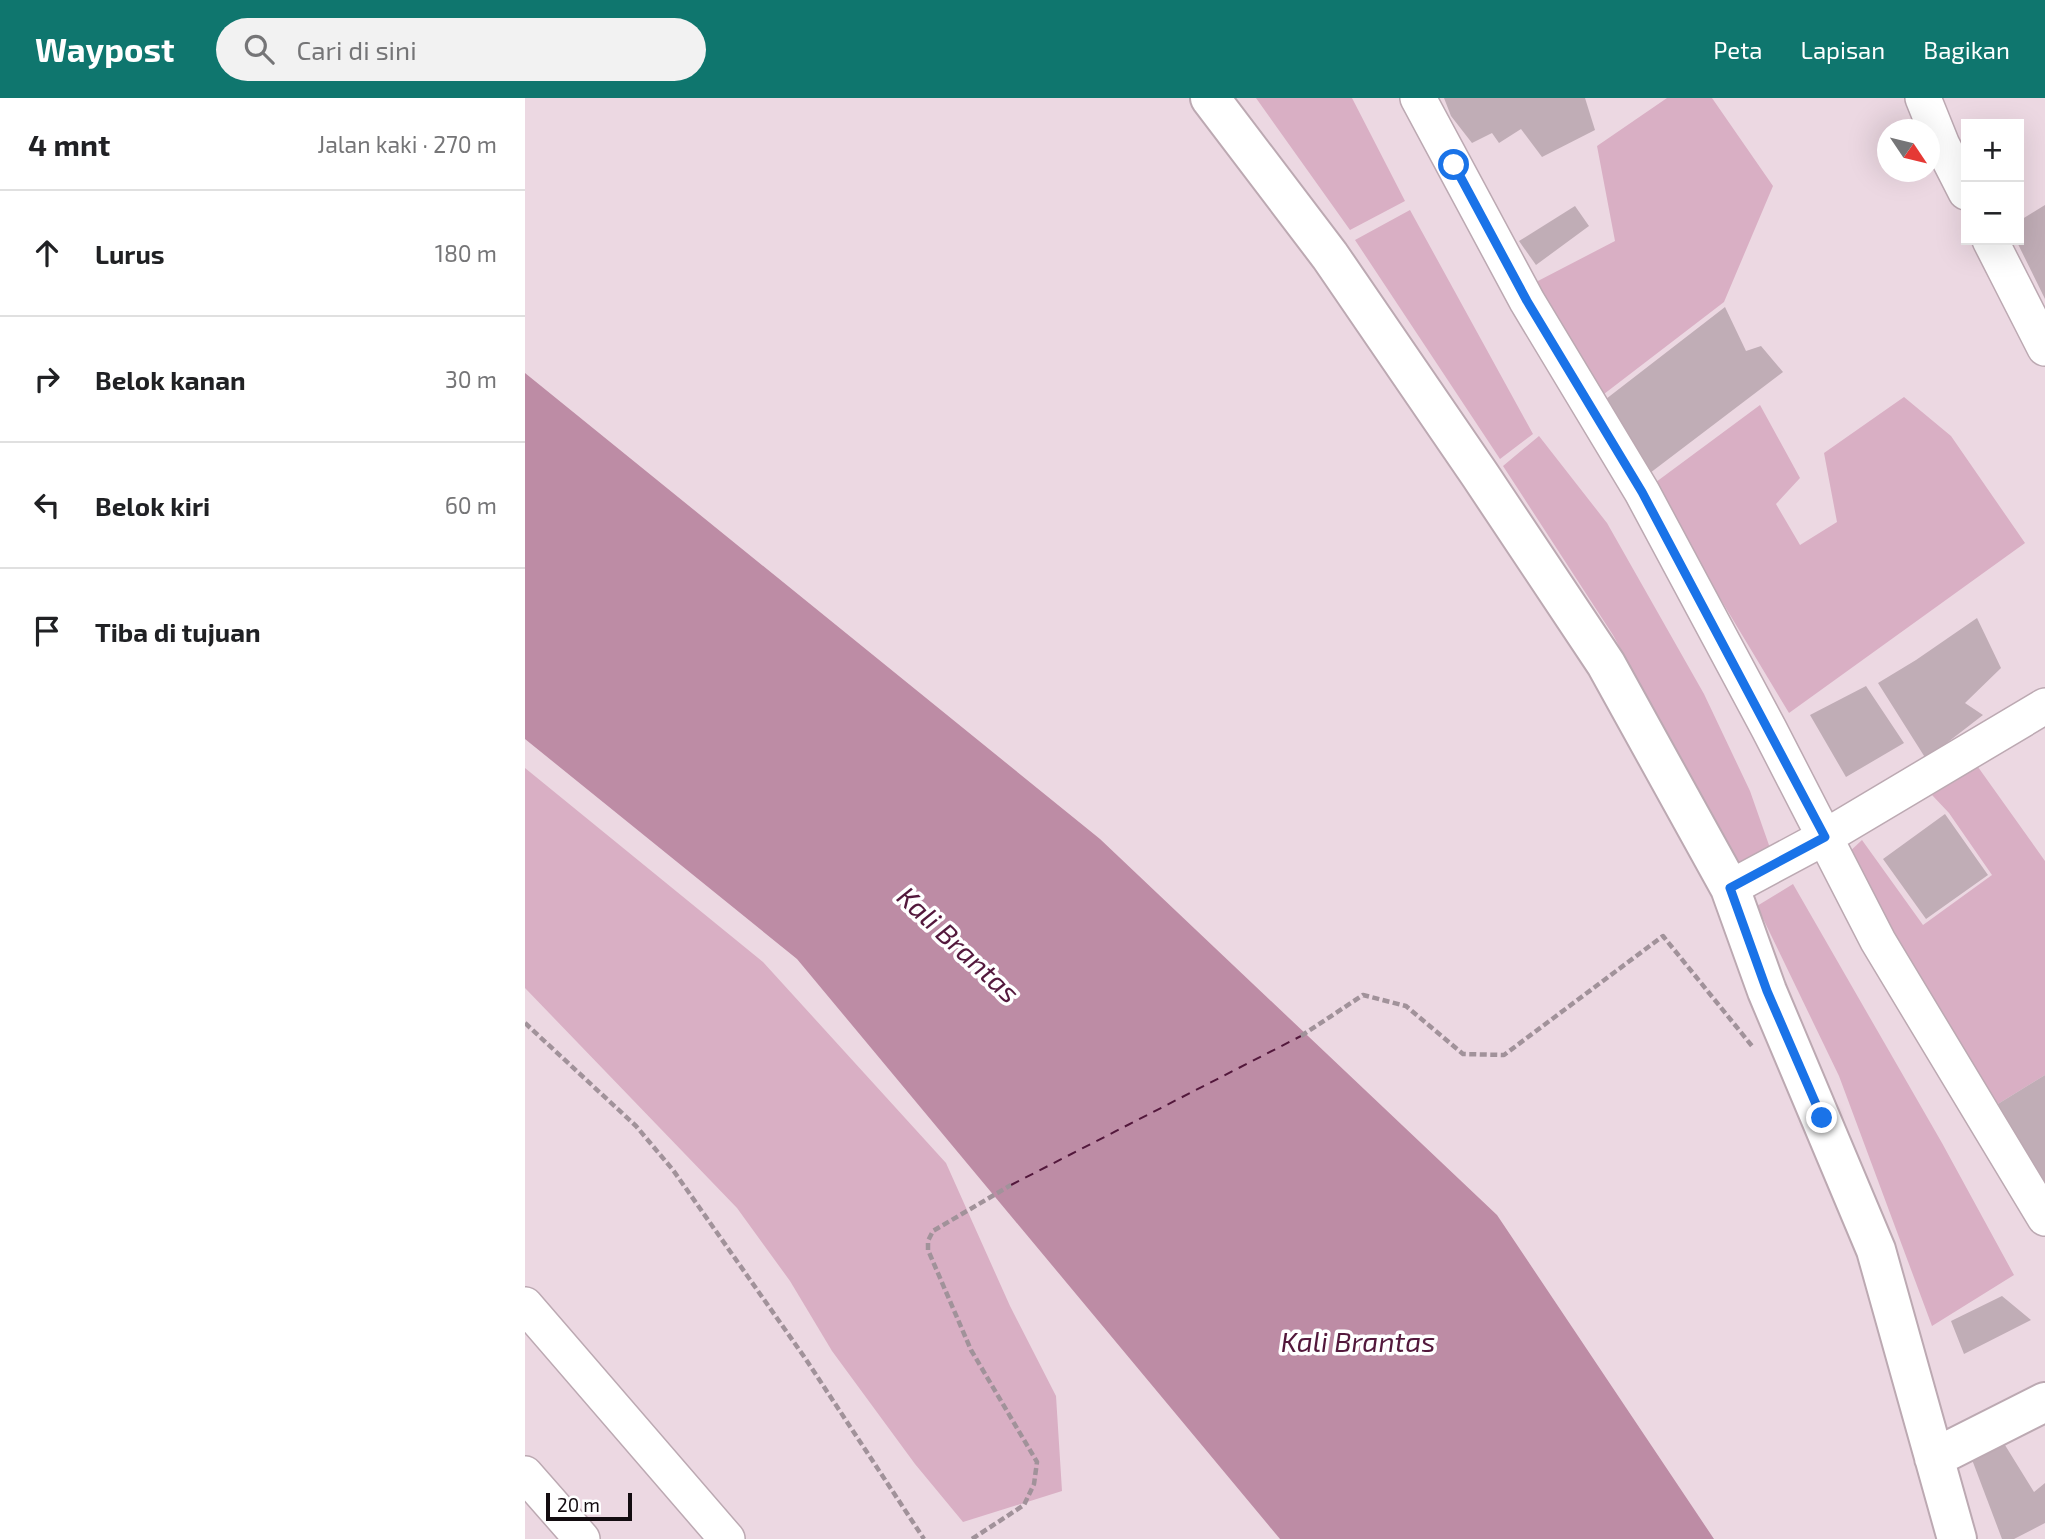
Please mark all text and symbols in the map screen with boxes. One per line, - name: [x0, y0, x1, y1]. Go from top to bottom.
- search box: [216, 18, 706, 81]
- text: Waypost: [35, 29, 174, 69]
- icon: search: [240, 30, 278, 68]
- text: Cari di sini: [296, 34, 417, 65]
- text: Peta: [1713, 35, 1763, 64]
- text: Lapisan: [1801, 35, 1885, 64]
- text: Bagikan: [1923, 35, 2010, 64]
- north arrow: [1877, 119, 1940, 182]
- map controls: [1961, 119, 2024, 245]
- button: +: [1961, 119, 2024, 182]
- text: 4 mnt: [28, 126, 110, 162]
- text: Jalan kaki · 270 m: [317, 130, 497, 158]
- route start: [1438, 149, 1469, 180]
- button: −: [1961, 182, 2024, 245]
- icon: ahead: [28, 234, 66, 272]
- text: Lurus: [95, 238, 165, 269]
- text: 180 m: [435, 239, 497, 267]
- icon: right: [28, 360, 66, 398]
- text: Belok kanan: [95, 364, 246, 395]
- text: 30 m: [445, 365, 497, 393]
- icon: left: [28, 486, 66, 524]
- text: Belok kiri: [95, 490, 210, 521]
- text: 60 m: [445, 491, 497, 519]
- icon: arrive: [28, 612, 66, 650]
- text: Tiba di tujuan: [95, 616, 261, 647]
- water label: Kali Brantas: [891, 879, 1027, 1009]
- route end: [1806, 1102, 1837, 1133]
- water label: Kali Brantas: [1281, 1324, 1435, 1358]
- scale bar: [546, 1490, 632, 1522]
- text: 20 m: [557, 1493, 600, 1516]

